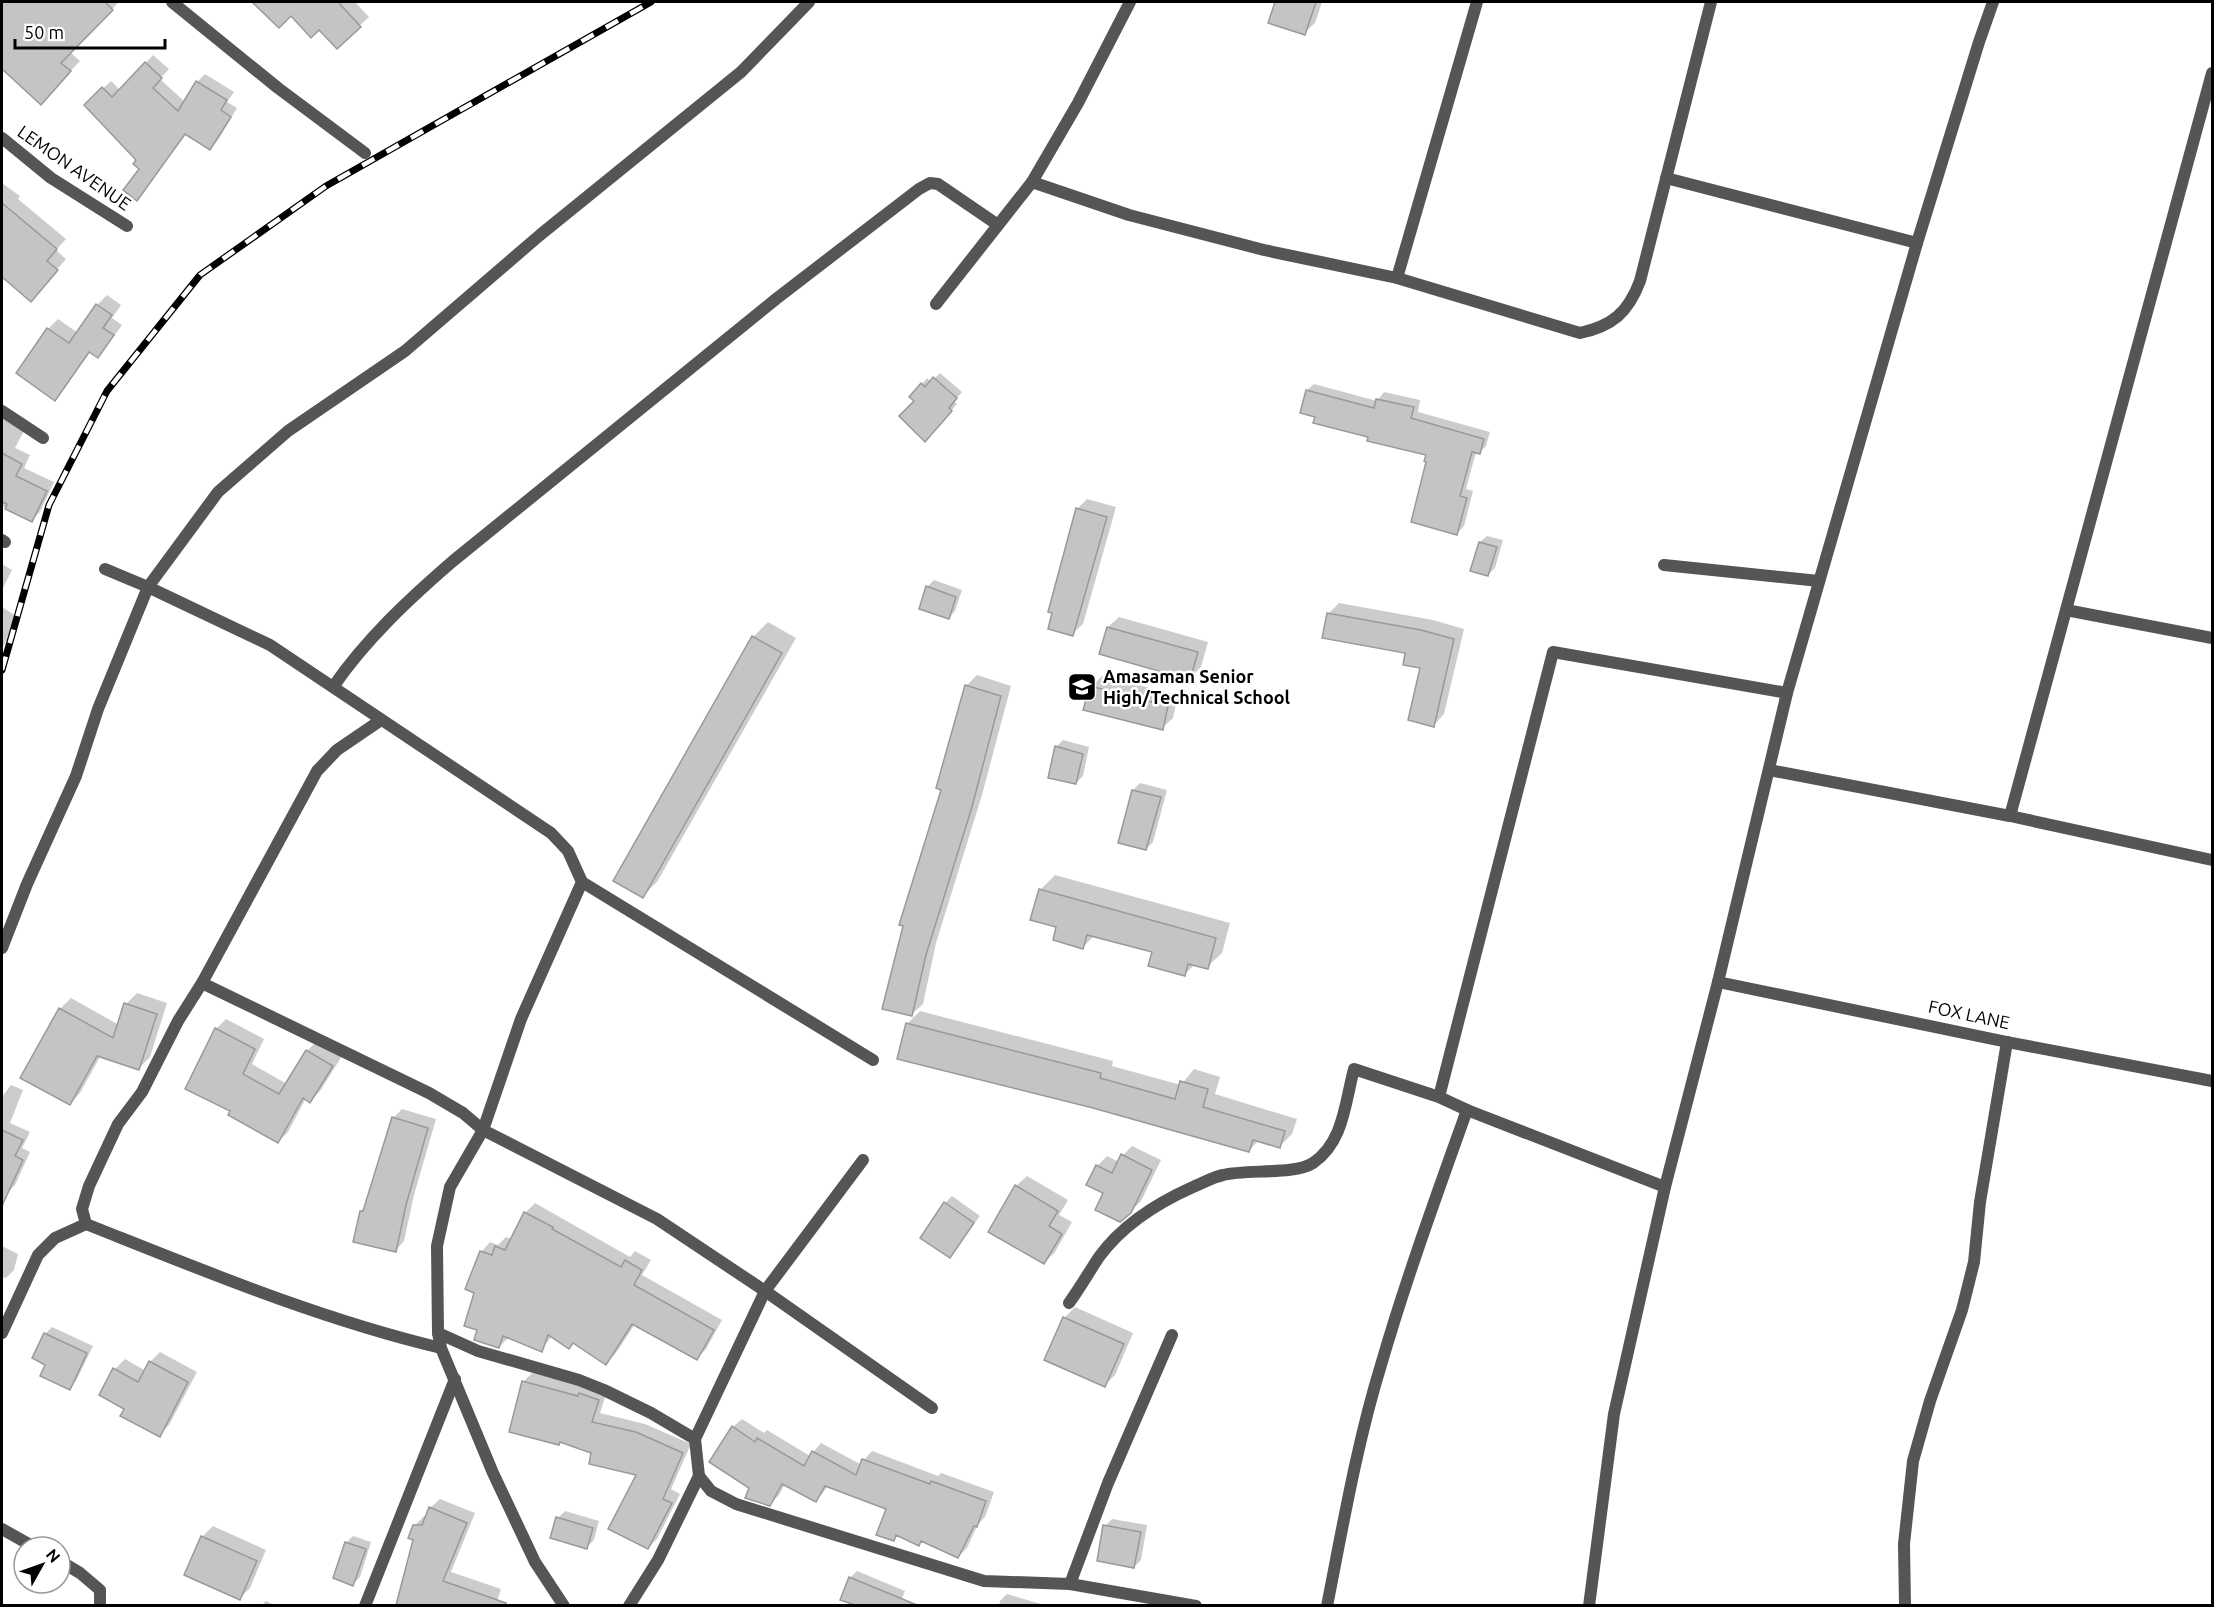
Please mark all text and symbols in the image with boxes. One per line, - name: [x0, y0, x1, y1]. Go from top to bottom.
- scale bar: [15, 12, 165, 50]
- text: 50 m: [24, 22, 64, 42]
- street label: LEMON AVENUE: [14, 121, 135, 214]
- place label: Amasaman Senior High/Technical School: [1103, 666, 1291, 707]
- school or university icon: Amasaman Senior High/Technical School: [1066, 671, 1098, 703]
- street label: FOX LANE: [1927, 996, 2012, 1032]
- north arrow: [12, 1535, 72, 1595]
- text: N: [43, 1545, 64, 1566]

